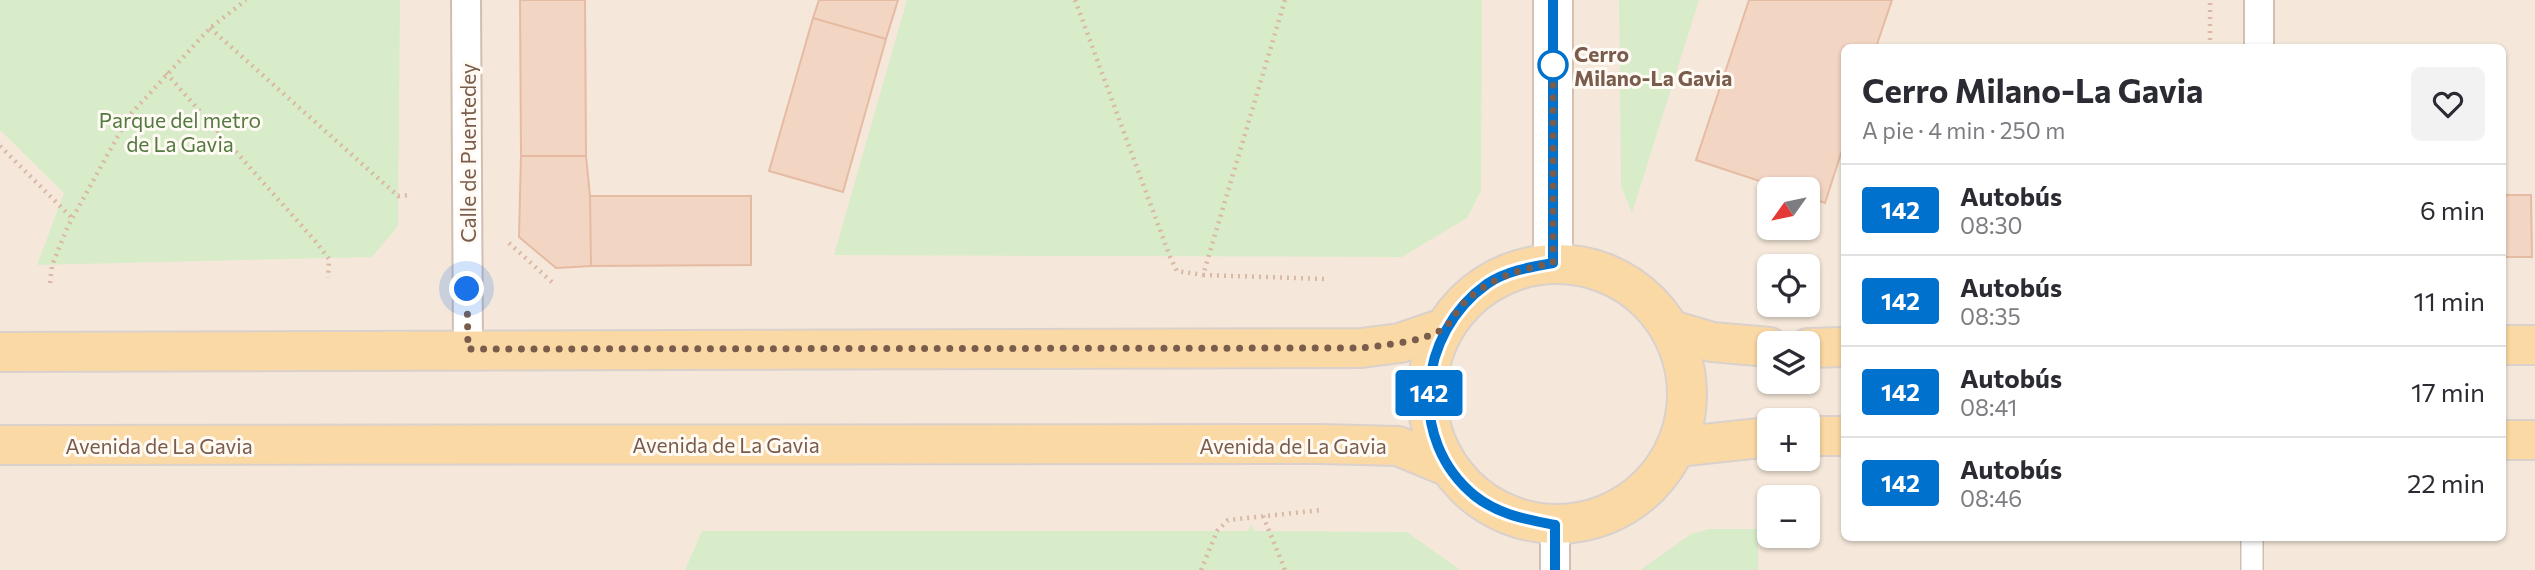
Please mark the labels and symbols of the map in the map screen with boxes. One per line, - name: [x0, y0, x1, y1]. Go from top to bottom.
- place label: Cerro Milano-La Gavia: [1574, 41, 1732, 90]
- marker: Cerro Milano-La Gavia: [1538, 50, 1568, 80]
- street label: Calle de Puentedey: [455, 63, 480, 243]
- park label: Parque del metro de La Gavia: [99, 107, 261, 156]
- north arrow: [1757, 177, 1820, 240]
- your location: [449, 271, 484, 306]
- line badge: 142: [1389, 370, 1469, 416]
- street label: Avenida de La Gavia: [632, 432, 820, 457]
- street label: Avenida de La Gavia: [65, 433, 253, 458]
- street label: Avenida de La Gavia: [1199, 433, 1387, 458]

